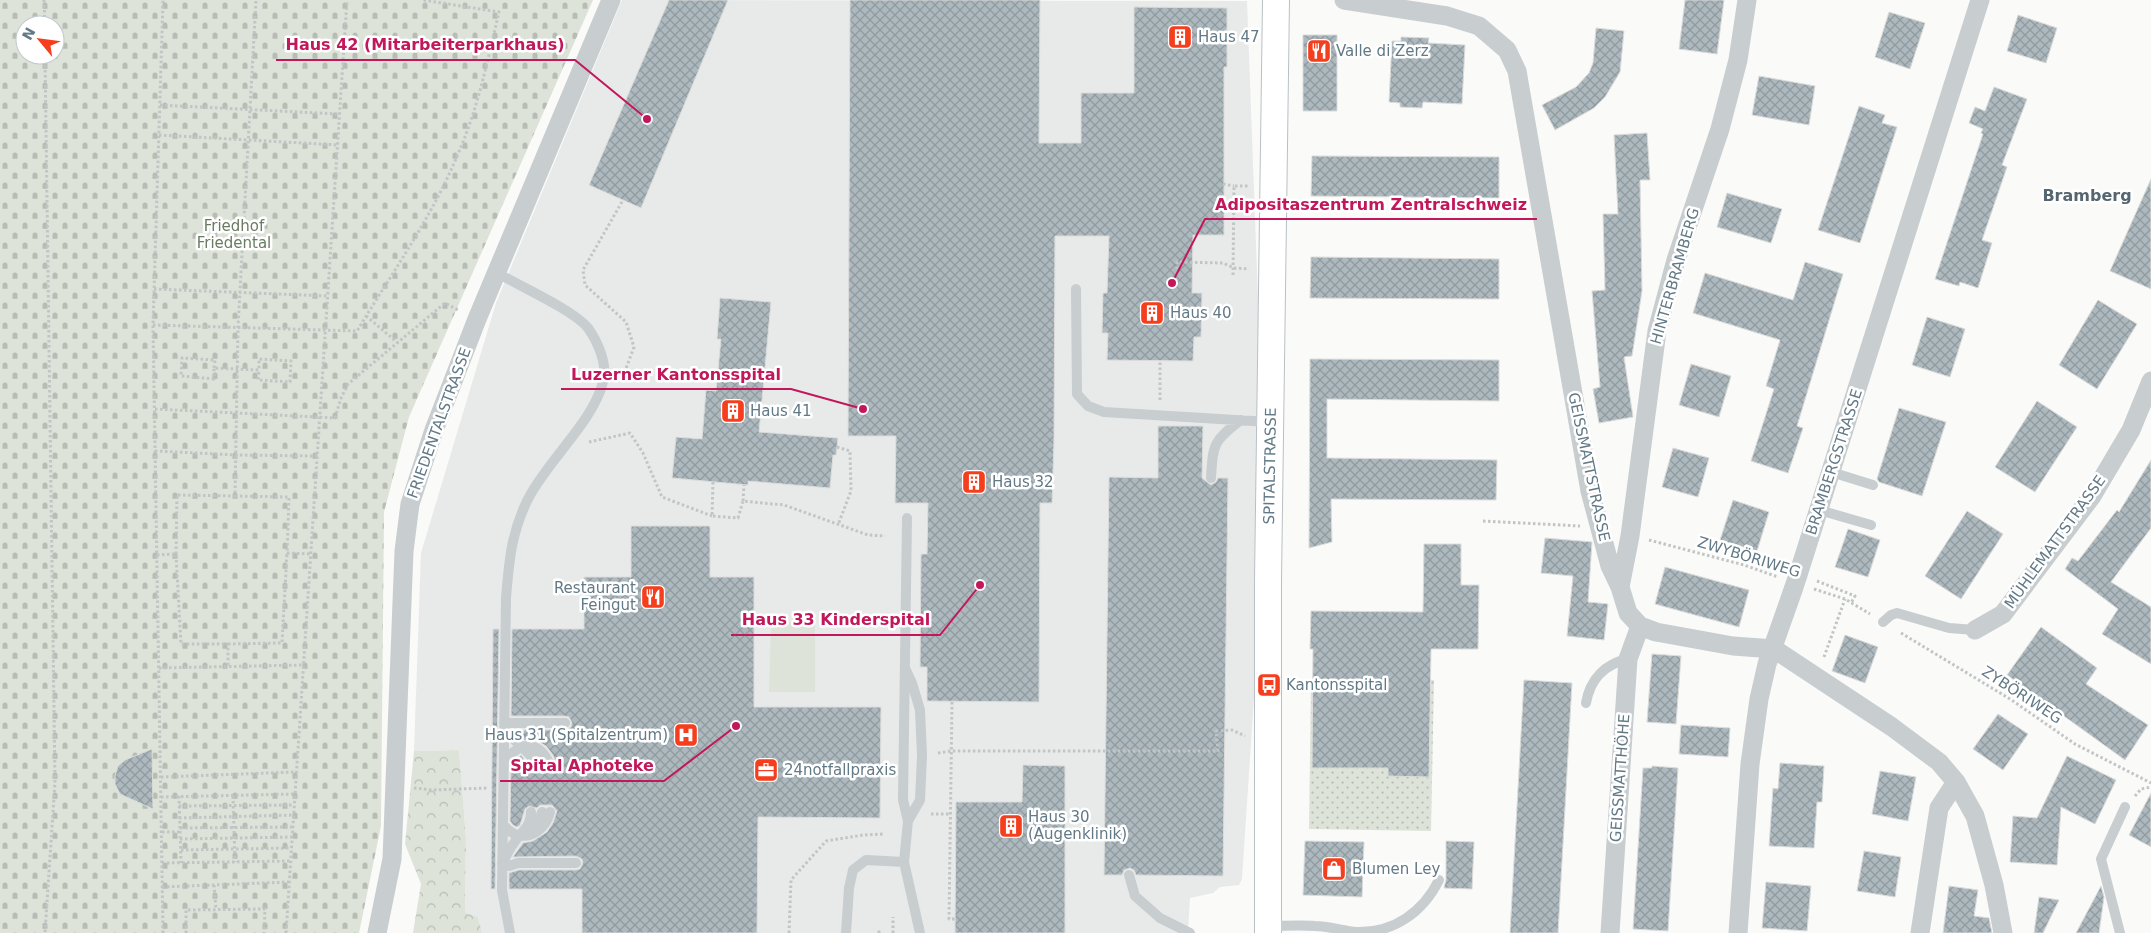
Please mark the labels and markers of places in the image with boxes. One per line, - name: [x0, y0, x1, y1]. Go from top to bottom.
- building icon: Haus 47: [1167, 24, 1193, 50]
- place label: Haus 47: [1198, 28, 1260, 46]
- callout: Haus 42 (Mitarbeiterparkhaus): [276, 29, 575, 60]
- restaurant icon: Valle di Zerz: [1306, 38, 1332, 64]
- place label: Valle di Zerz: [1336, 42, 1429, 60]
- callout: Adipositaszentrum Zentralschweiz: [1205, 188, 1537, 219]
- building icon: Haus 40: [1139, 300, 1165, 326]
- place label: Haus 40: [1170, 304, 1232, 322]
- callout: Luzerner Kantonsspital: [561, 358, 791, 389]
- building icon: Haus 41: [720, 398, 746, 424]
- place label: Haus 41: [750, 402, 812, 420]
- building icon: Haus 32: [961, 469, 987, 495]
- place label: Haus 32: [992, 473, 1054, 491]
- place label: Restaurant Feingut: [554, 579, 636, 614]
- restaurant icon: Restaurant Feingut: [640, 584, 666, 610]
- callout: Haus 33 Kinderspital: [731, 604, 940, 635]
- bus stop icon: Kantonsspital: [1256, 672, 1282, 698]
- place label: Kantonsspital: [1286, 676, 1387, 694]
- hospital icon: Haus 31 (Spitalzentrum): [673, 722, 699, 748]
- place label: Haus 31 (Spitalzentrum): [485, 726, 668, 744]
- callout: Spital Aphoteke: [500, 750, 664, 781]
- office icon: 24notfallpraxis: [753, 757, 779, 783]
- place label: 24notfallpraxis: [784, 761, 896, 779]
- place label: Haus 30 (Augenklinik): [1028, 808, 1127, 843]
- building icon: Haus 30 (Augenklinik): [998, 813, 1024, 839]
- shop icon: Blumen Ley: [1321, 856, 1347, 882]
- place label: Blumen Ley: [1352, 860, 1440, 878]

